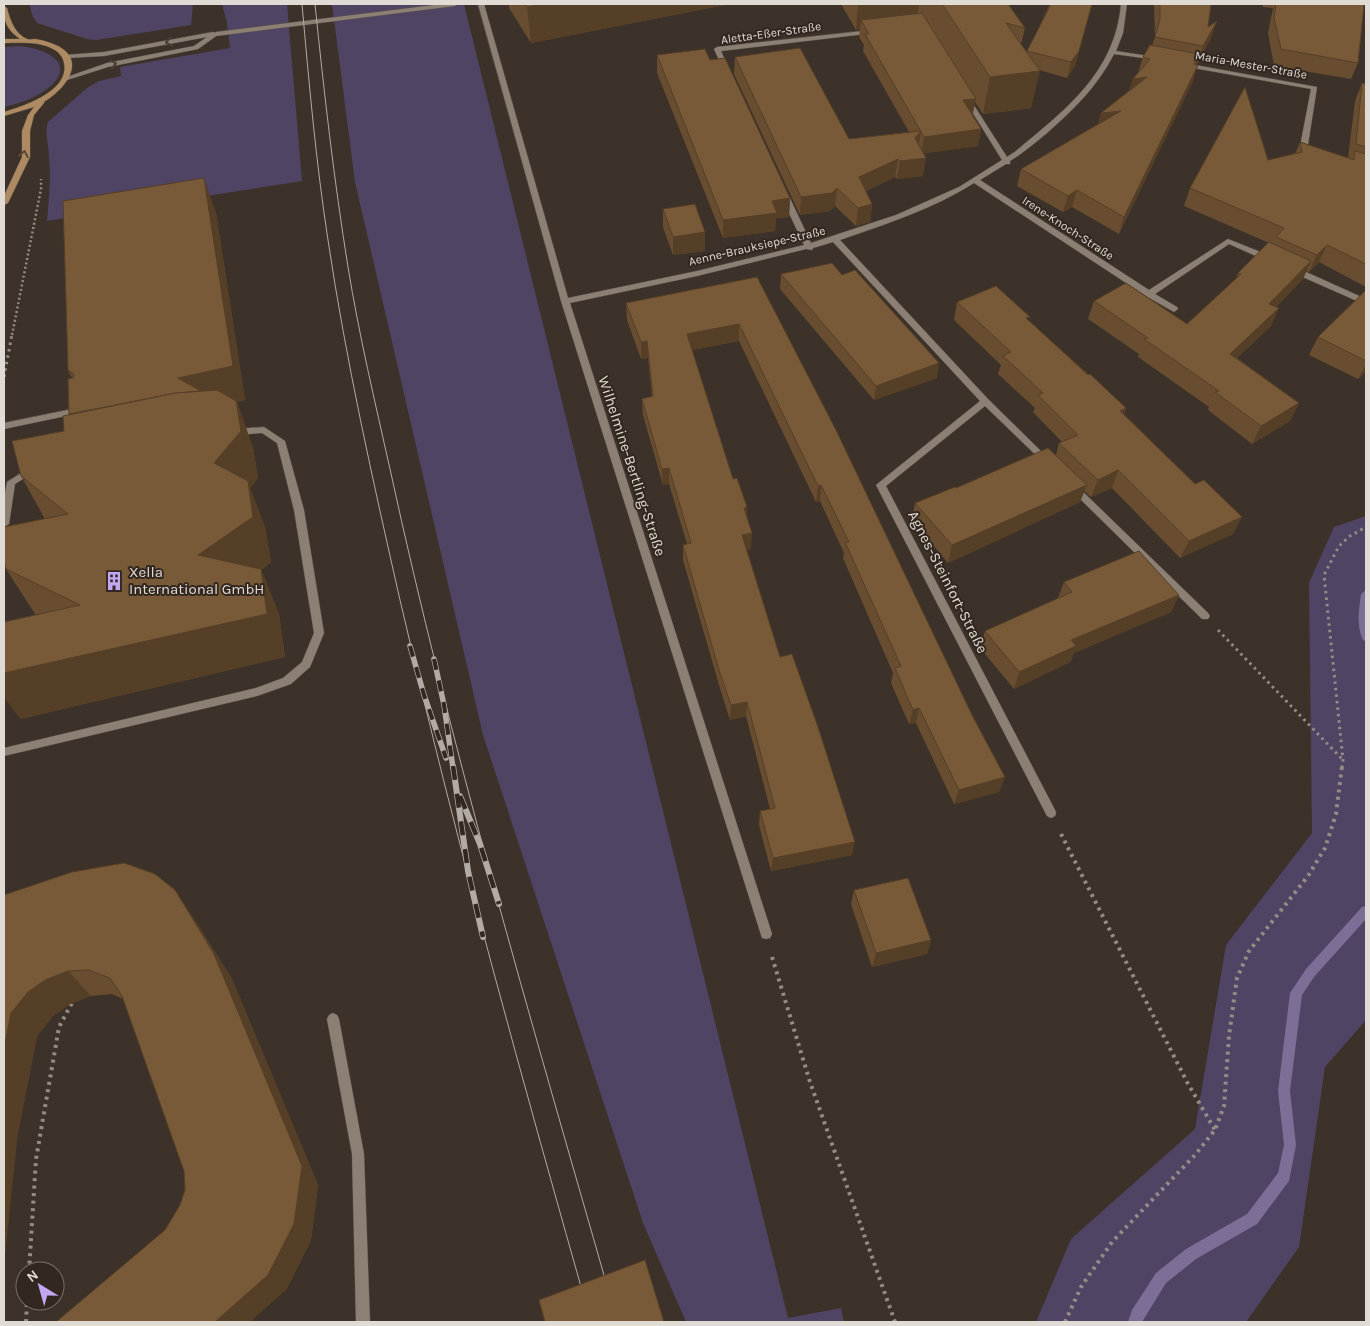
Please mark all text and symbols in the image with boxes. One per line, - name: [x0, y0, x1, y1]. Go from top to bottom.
- street label: Aletta-Eßer-Straße: [720, 19, 822, 47]
- one-way arrow: [164, 37, 173, 47]
- street label: Maria-Mester-Straße: [1194, 48, 1308, 82]
- one-way arrow: [109, 59, 118, 70]
- one-way arrow: [19, 150, 29, 159]
- street label: Irene-Knoch-Straße: [1020, 193, 1116, 263]
- street label: Aenne-Brauksiepe-Straße: [687, 223, 827, 269]
- street label: Wilhelmine-Bertling-Straße: [594, 374, 670, 558]
- street label: Agnes-Steinfort-Straße: [904, 508, 992, 656]
- place label: Xella International GmbH: [129, 563, 264, 598]
- building icon: Xella International GmbH: [103, 570, 125, 592]
- north arrow: [15, 1261, 65, 1311]
- text: N: [23, 1266, 42, 1286]

